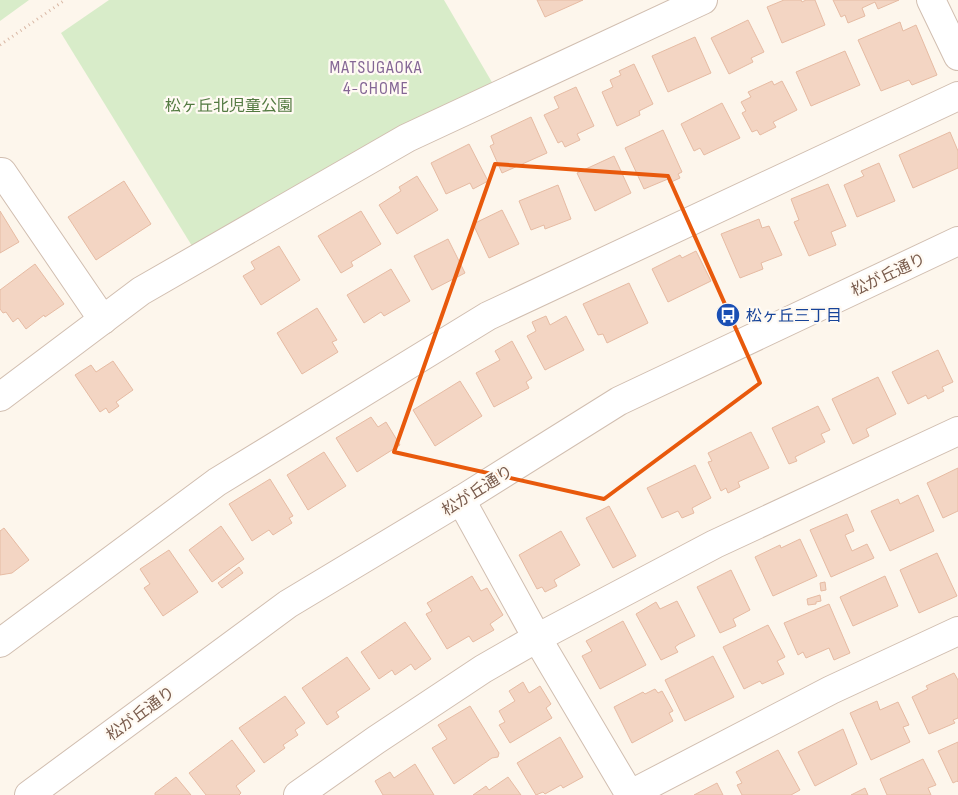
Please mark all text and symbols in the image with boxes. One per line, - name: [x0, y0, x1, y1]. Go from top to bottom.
- district label: MATSUGAOKA 4-CHOME: [330, 57, 422, 99]
- park label: 松ヶ丘北児童公園: [165, 97, 293, 116]
- street label: 松が丘通り: [848, 250, 929, 301]
- bus stop icon: 松ヶ丘三丁目: [715, 302, 741, 328]
- place label: 松ヶ丘三丁目: [746, 307, 842, 326]
- street label: 松が丘通り: [439, 462, 517, 521]
- street label: 松が丘通り: [103, 683, 179, 745]

